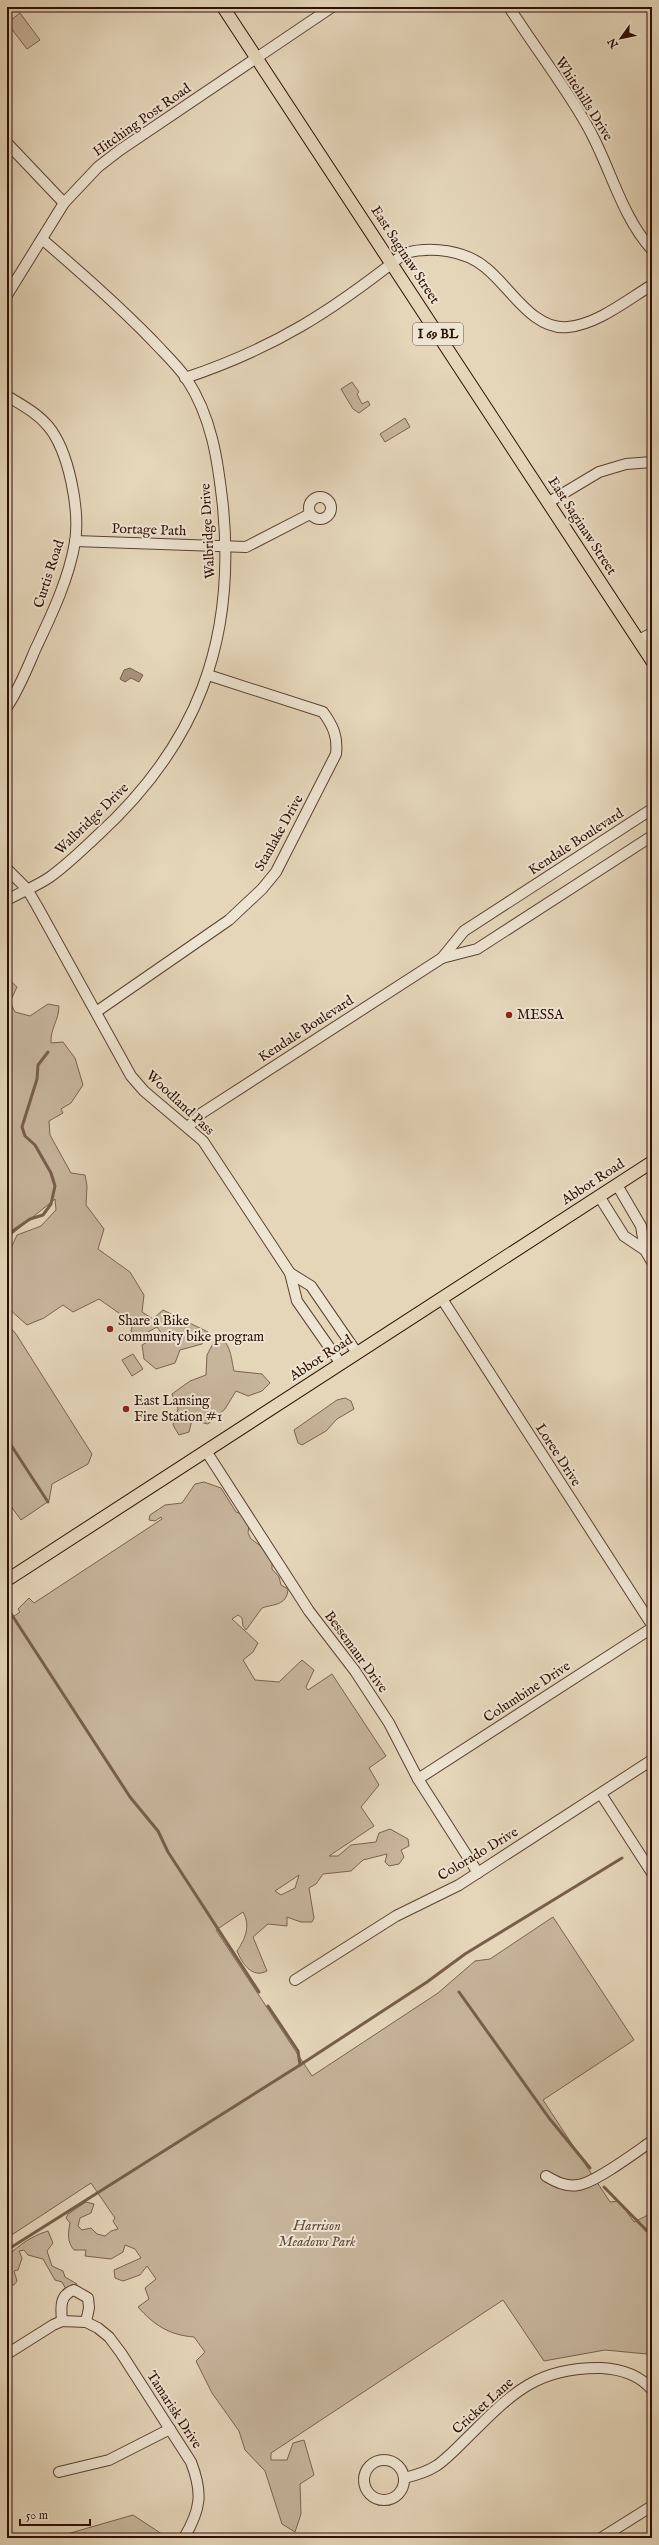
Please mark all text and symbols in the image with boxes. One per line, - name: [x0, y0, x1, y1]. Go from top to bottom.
- north arrow: [601, 18, 641, 58]
- text: N: [605, 35, 622, 52]
- street label: Whitehills Drive: [551, 54, 617, 145]
- street label: Hitching Post Road: [89, 79, 195, 161]
- street label: East Saginaw Street: [367, 203, 444, 308]
- road number: I 69 BL: [413, 323, 463, 345]
- street label: East Saginaw Street: [544, 474, 621, 579]
- street label: Walbridge Drive: [196, 482, 219, 579]
- street label: Portage Path: [111, 520, 187, 540]
- street label: Curtis Road: [30, 537, 69, 610]
- street label: Walbridge Drive: [51, 779, 133, 859]
- street label: Stanlake Drive: [251, 791, 308, 874]
- street label: Kendale Boulevard: [525, 804, 627, 879]
- street label: Kendale Boulevard: [255, 991, 357, 1066]
- place label: MESSA: [517, 1006, 564, 1024]
- marker: MESSA: [504, 1010, 514, 1020]
- street label: Woodland Pass: [142, 1067, 218, 1139]
- street label: Abbot Road: [557, 1155, 628, 1210]
- place label: Share a Bike community bike program: [118, 1312, 264, 1346]
- marker: Share a Bike community bike program: [105, 1324, 115, 1334]
- street label: Abbot Road: [285, 1331, 356, 1386]
- place label: East Lansing Fire Station #1: [134, 1392, 222, 1426]
- marker: East Lansing Fire Station #1: [121, 1404, 131, 1414]
- street label: Loree Drive: [531, 1420, 585, 1490]
- street label: Bessemaur Drive: [320, 1608, 392, 1697]
- street label: Columbine Drive: [480, 1657, 574, 1727]
- street label: Colorado Drive: [435, 1823, 522, 1885]
- park label: Harrison Meadows Park: [278, 2217, 356, 2251]
- street label: Tamarisk Drive: [142, 2368, 206, 2453]
- street label: Cricket Lane: [449, 2373, 518, 2438]
- scale bar: [20, 2501, 90, 2527]
- text: 50 m: [26, 2508, 48, 2523]

